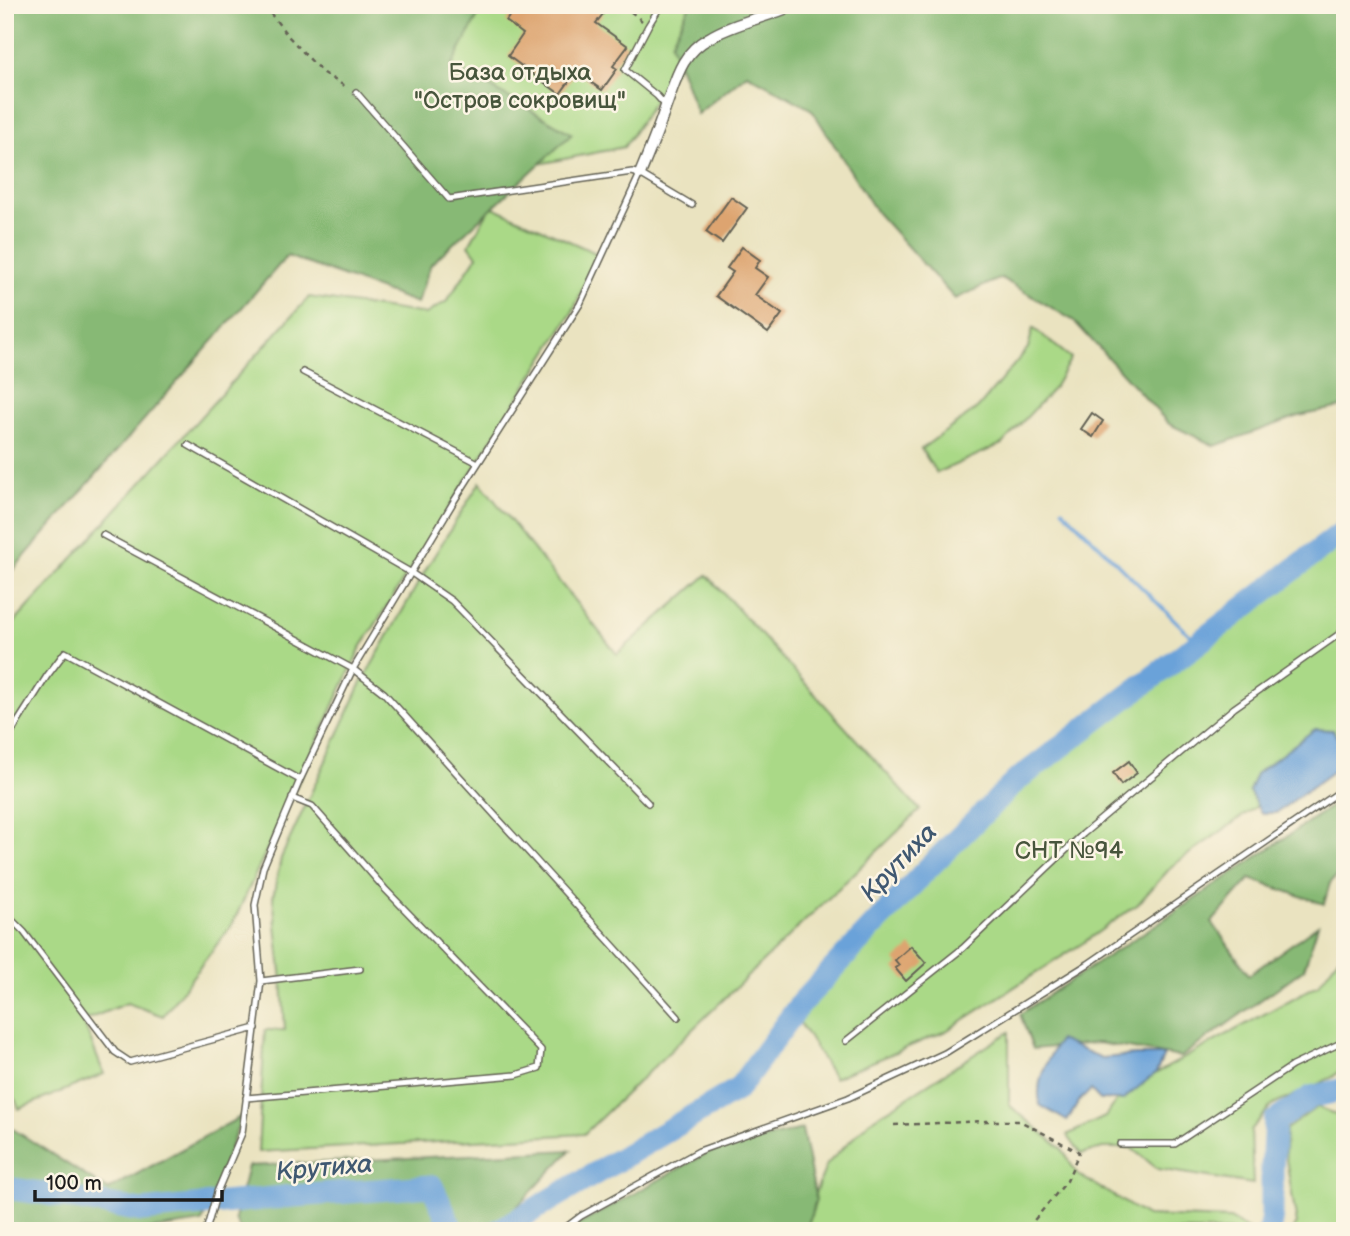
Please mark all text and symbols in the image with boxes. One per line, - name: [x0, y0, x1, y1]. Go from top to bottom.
- park label: База отдыха "Остров сокровищ": [414, 58, 626, 115]
- water label: Крутиха: [854, 817, 944, 909]
- park label: СНТ №94: [1015, 836, 1124, 865]
- water label: Крутиха: [274, 1149, 374, 1188]
- scale bar: [35, 1159, 222, 1203]
- text: 100 m: [46, 1171, 102, 1196]

